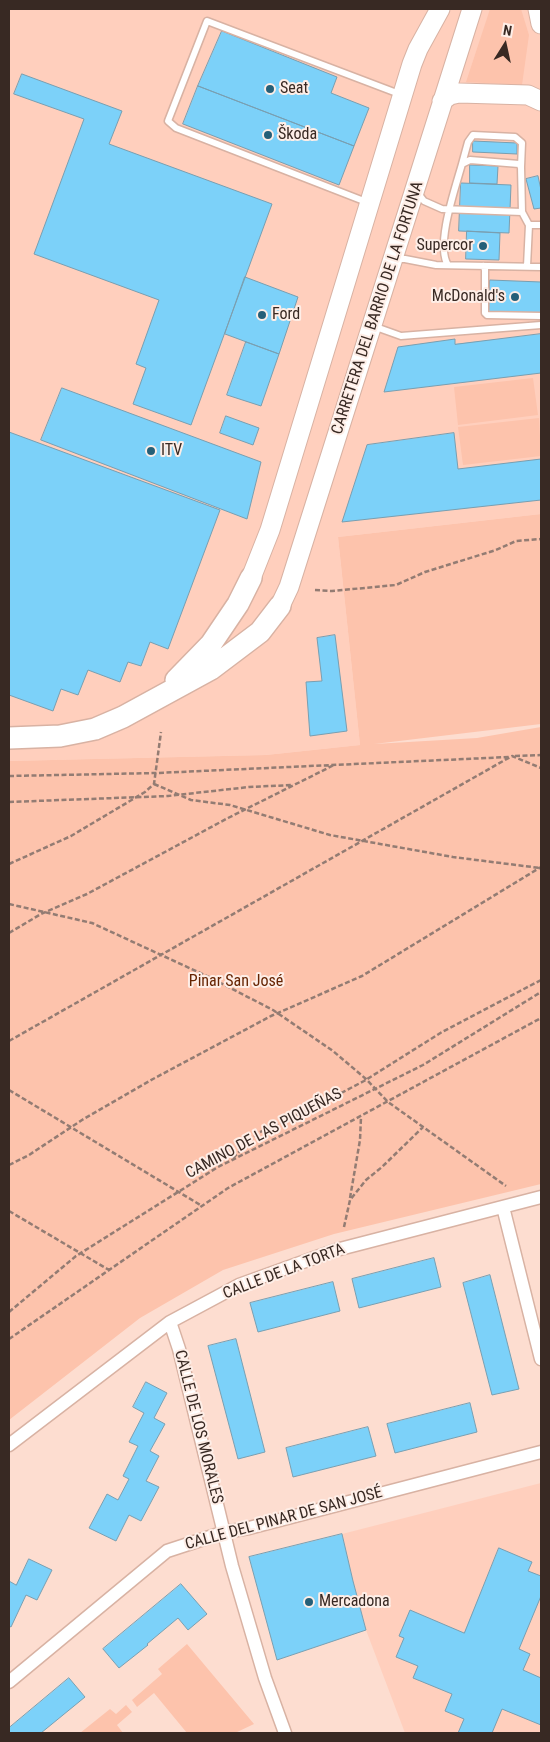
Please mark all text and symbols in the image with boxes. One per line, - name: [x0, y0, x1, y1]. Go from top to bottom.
- north arrow: [480, 20, 530, 70]
- text: N: [502, 22, 513, 39]
- place label: Seat: [280, 79, 308, 99]
- marker: Seat: [264, 83, 276, 95]
- place label: Škoda: [278, 125, 317, 145]
- marker: Škoda: [262, 129, 274, 141]
- street label: CARRETERA DEL BARRIO DE LA FORTUNA: [328, 179, 428, 437]
- place label: Supercor: [417, 236, 473, 256]
- marker: Supercor: [477, 240, 489, 252]
- place label: McDonald's: [432, 287, 505, 307]
- marker: McDonald's: [509, 291, 521, 303]
- place label: Ford: [272, 305, 300, 325]
- marker: Ford: [256, 309, 268, 321]
- place label: ITV: [161, 441, 182, 461]
- marker: ITV: [145, 445, 157, 457]
- park label: Pinar San José: [189, 972, 283, 992]
- street label: CAMINO DE LAS PIQUEÑAS: [183, 1085, 345, 1183]
- street label: CALLE DE LA TORTA: [220, 1240, 348, 1304]
- street label: CALLE DE LOS MORALES: [170, 1348, 226, 1506]
- street label: CALLE DEL PINAR DE SAN JOSÉ: [183, 1483, 385, 1555]
- place label: Mercadona: [319, 1592, 390, 1612]
- marker: Mercadona: [303, 1596, 315, 1608]

